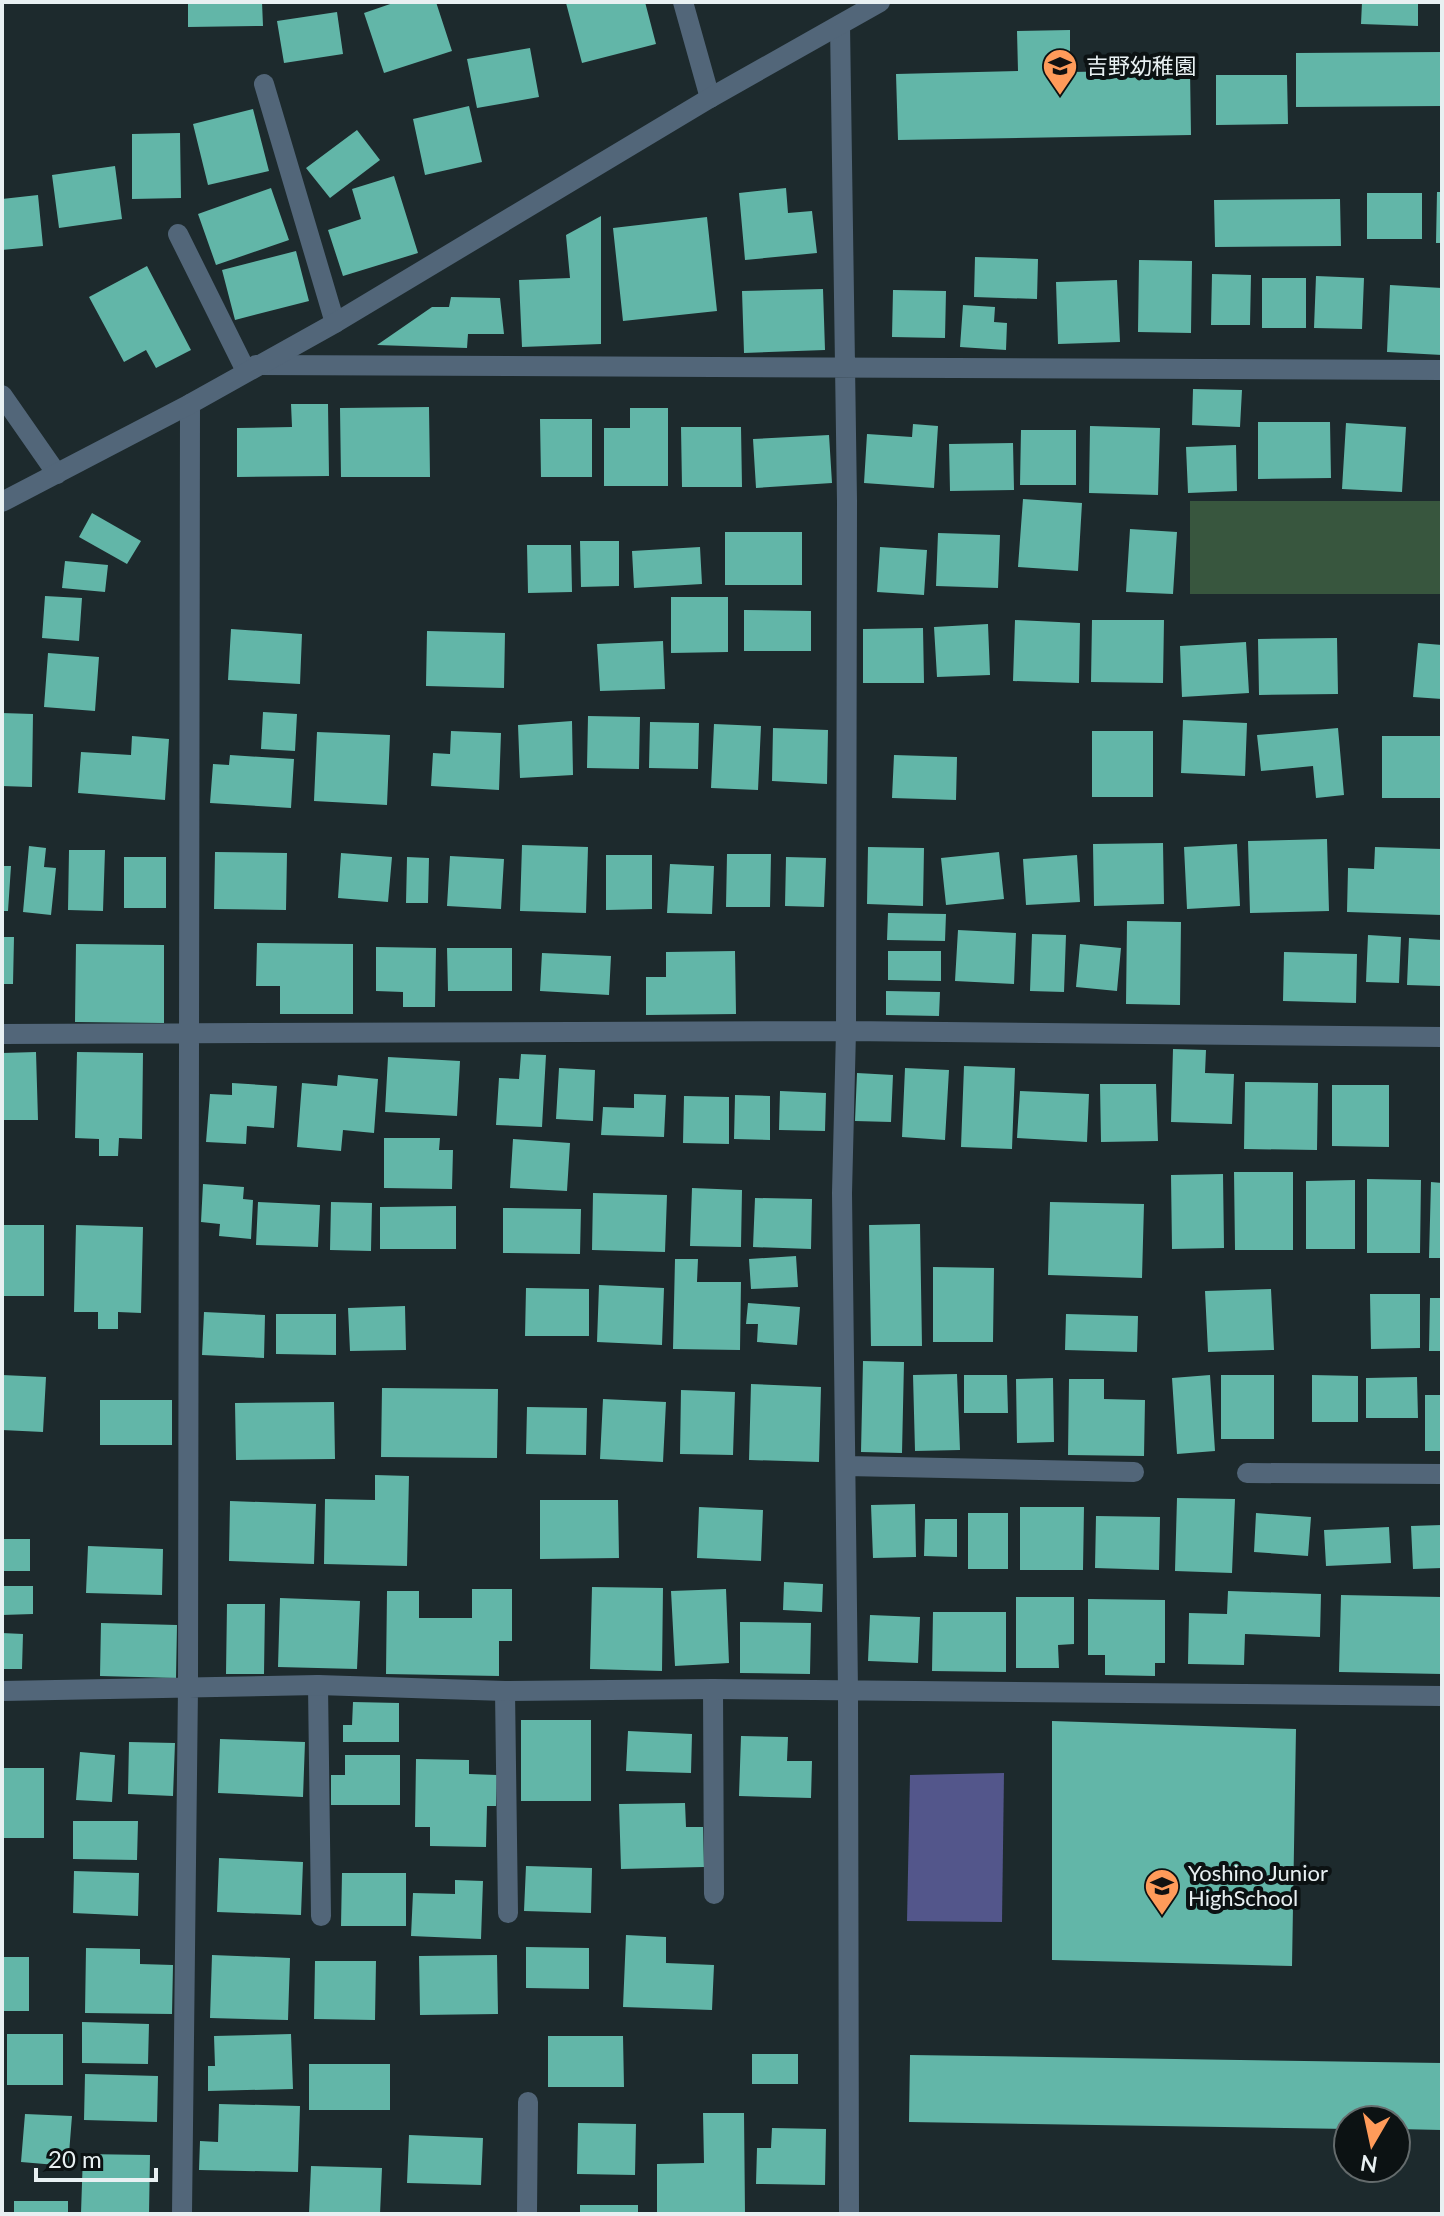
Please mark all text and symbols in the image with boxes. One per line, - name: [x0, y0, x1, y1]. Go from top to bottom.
- school or university icon: 吉野幼稚園: [1041, 47, 1079, 97]
- place label: 吉野幼稚園: [1086, 52, 1196, 79]
- place label: Yoshino Junior HighSchool: [1188, 1859, 1328, 1911]
- school or university icon: Yoshino Junior HighSchool: [1143, 1867, 1181, 1917]
- north arrow: [1332, 2104, 1412, 2184]
- scale bar: [36, 2132, 156, 2182]
- text: 20 m: [48, 2144, 102, 2173]
- text: N: [1358, 2150, 1379, 2179]

